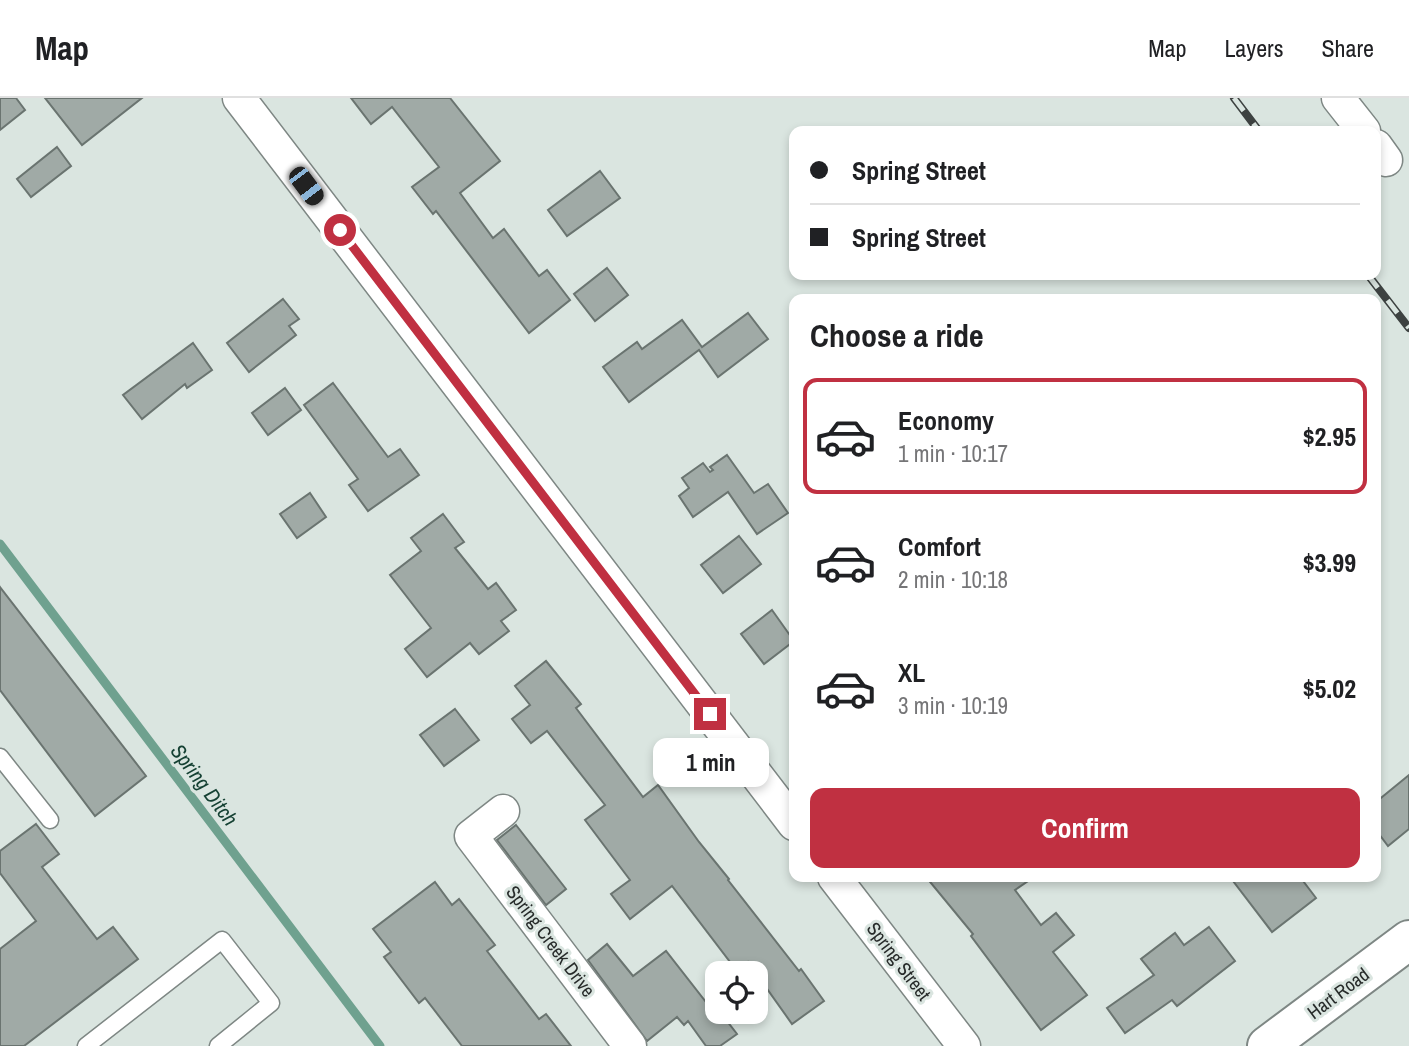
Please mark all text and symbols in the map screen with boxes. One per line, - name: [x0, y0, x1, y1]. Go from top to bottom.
- text: Map: [35, 26, 89, 70]
- text: Map: [1148, 32, 1186, 64]
- text: Layers: [1224, 32, 1283, 64]
- text: Share: [1321, 32, 1374, 64]
- text: Spring Street: [852, 153, 986, 188]
- car: [285, 163, 328, 209]
- route start: [324, 214, 356, 246]
- text: Spring Street: [852, 220, 986, 255]
- text: Choose a ride: [810, 314, 984, 357]
- text: Economy: [898, 403, 994, 438]
- icon: car: [814, 405, 877, 468]
- text: $2.95: [1303, 419, 1356, 454]
- text: 1 min · 10:17: [898, 438, 1008, 469]
- text: Comfort: [898, 529, 981, 564]
- icon: car: [814, 531, 877, 594]
- text: $3.99: [1303, 545, 1356, 580]
- text: 2 min · 10:18: [898, 564, 1008, 595]
- text: XL: [898, 655, 925, 690]
- icon: car: [814, 657, 877, 720]
- text: $5.02: [1303, 671, 1356, 706]
- text: 3 min · 10:19: [898, 690, 1008, 721]
- route end: [694, 698, 726, 730]
- water label: Spring Ditch: [164, 738, 245, 832]
- callout: 1 min: [652, 738, 768, 788]
- text: 1 min: [686, 747, 736, 778]
- button: Confirm: [810, 788, 1360, 868]
- street label: Spring Creek Drive: [500, 880, 602, 1002]
- street label: Spring Street: [861, 917, 937, 1006]
- map controls: [705, 961, 768, 1024]
- button: locate: [705, 961, 768, 1024]
- street label: Hart Road: [1302, 961, 1374, 1025]

